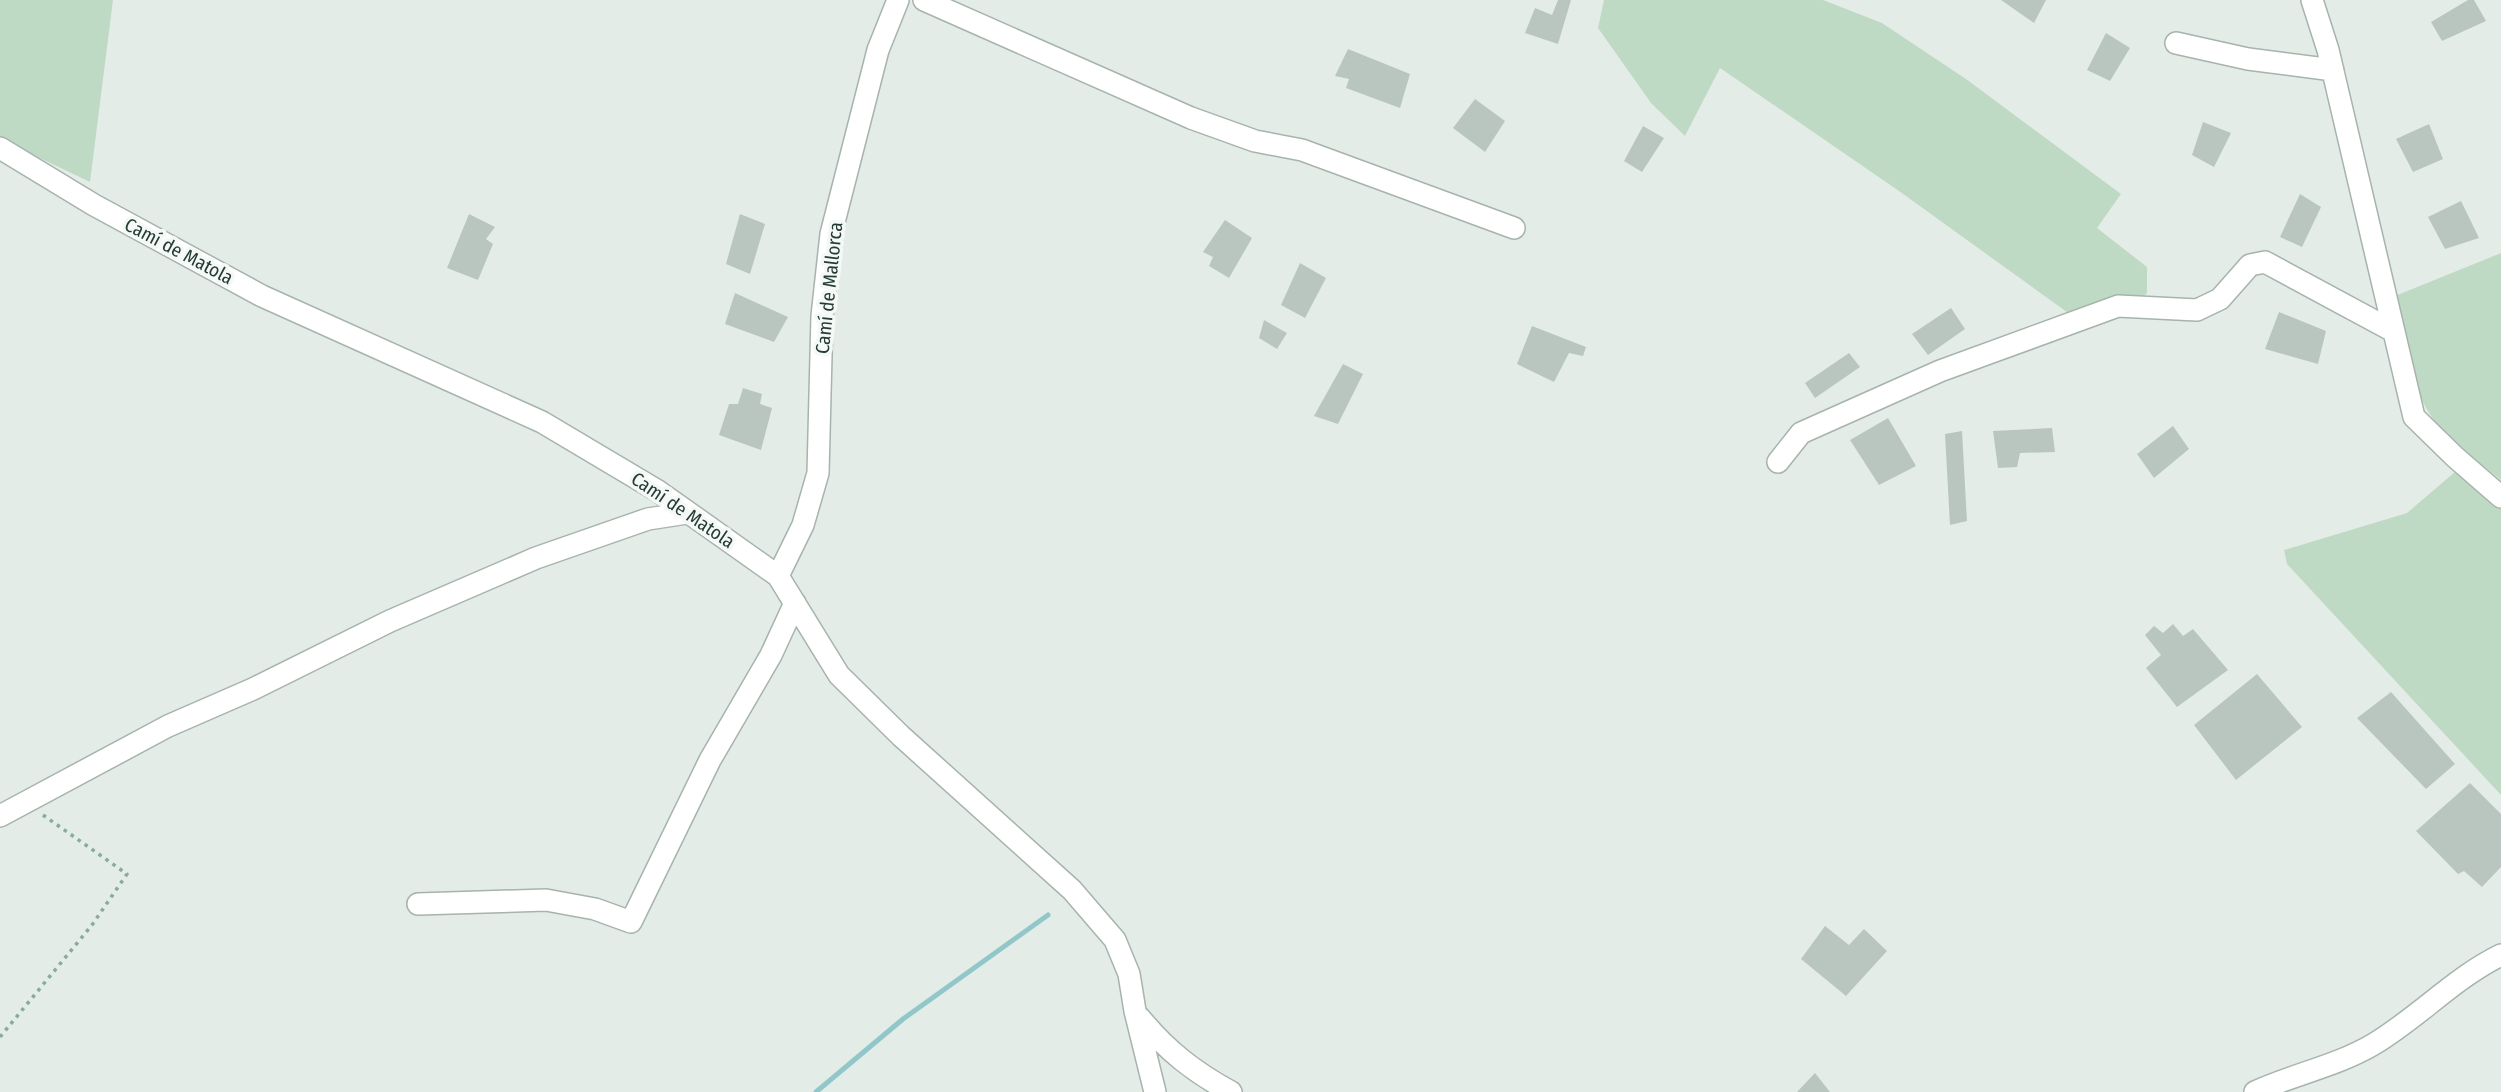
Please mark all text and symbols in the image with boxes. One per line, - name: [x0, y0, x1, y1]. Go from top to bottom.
- street label: Camí de Matola: [121, 213, 237, 289]
- street label: Camí de Mallorca: [811, 221, 847, 355]
- street label: Camí de Matola: [627, 467, 739, 553]

